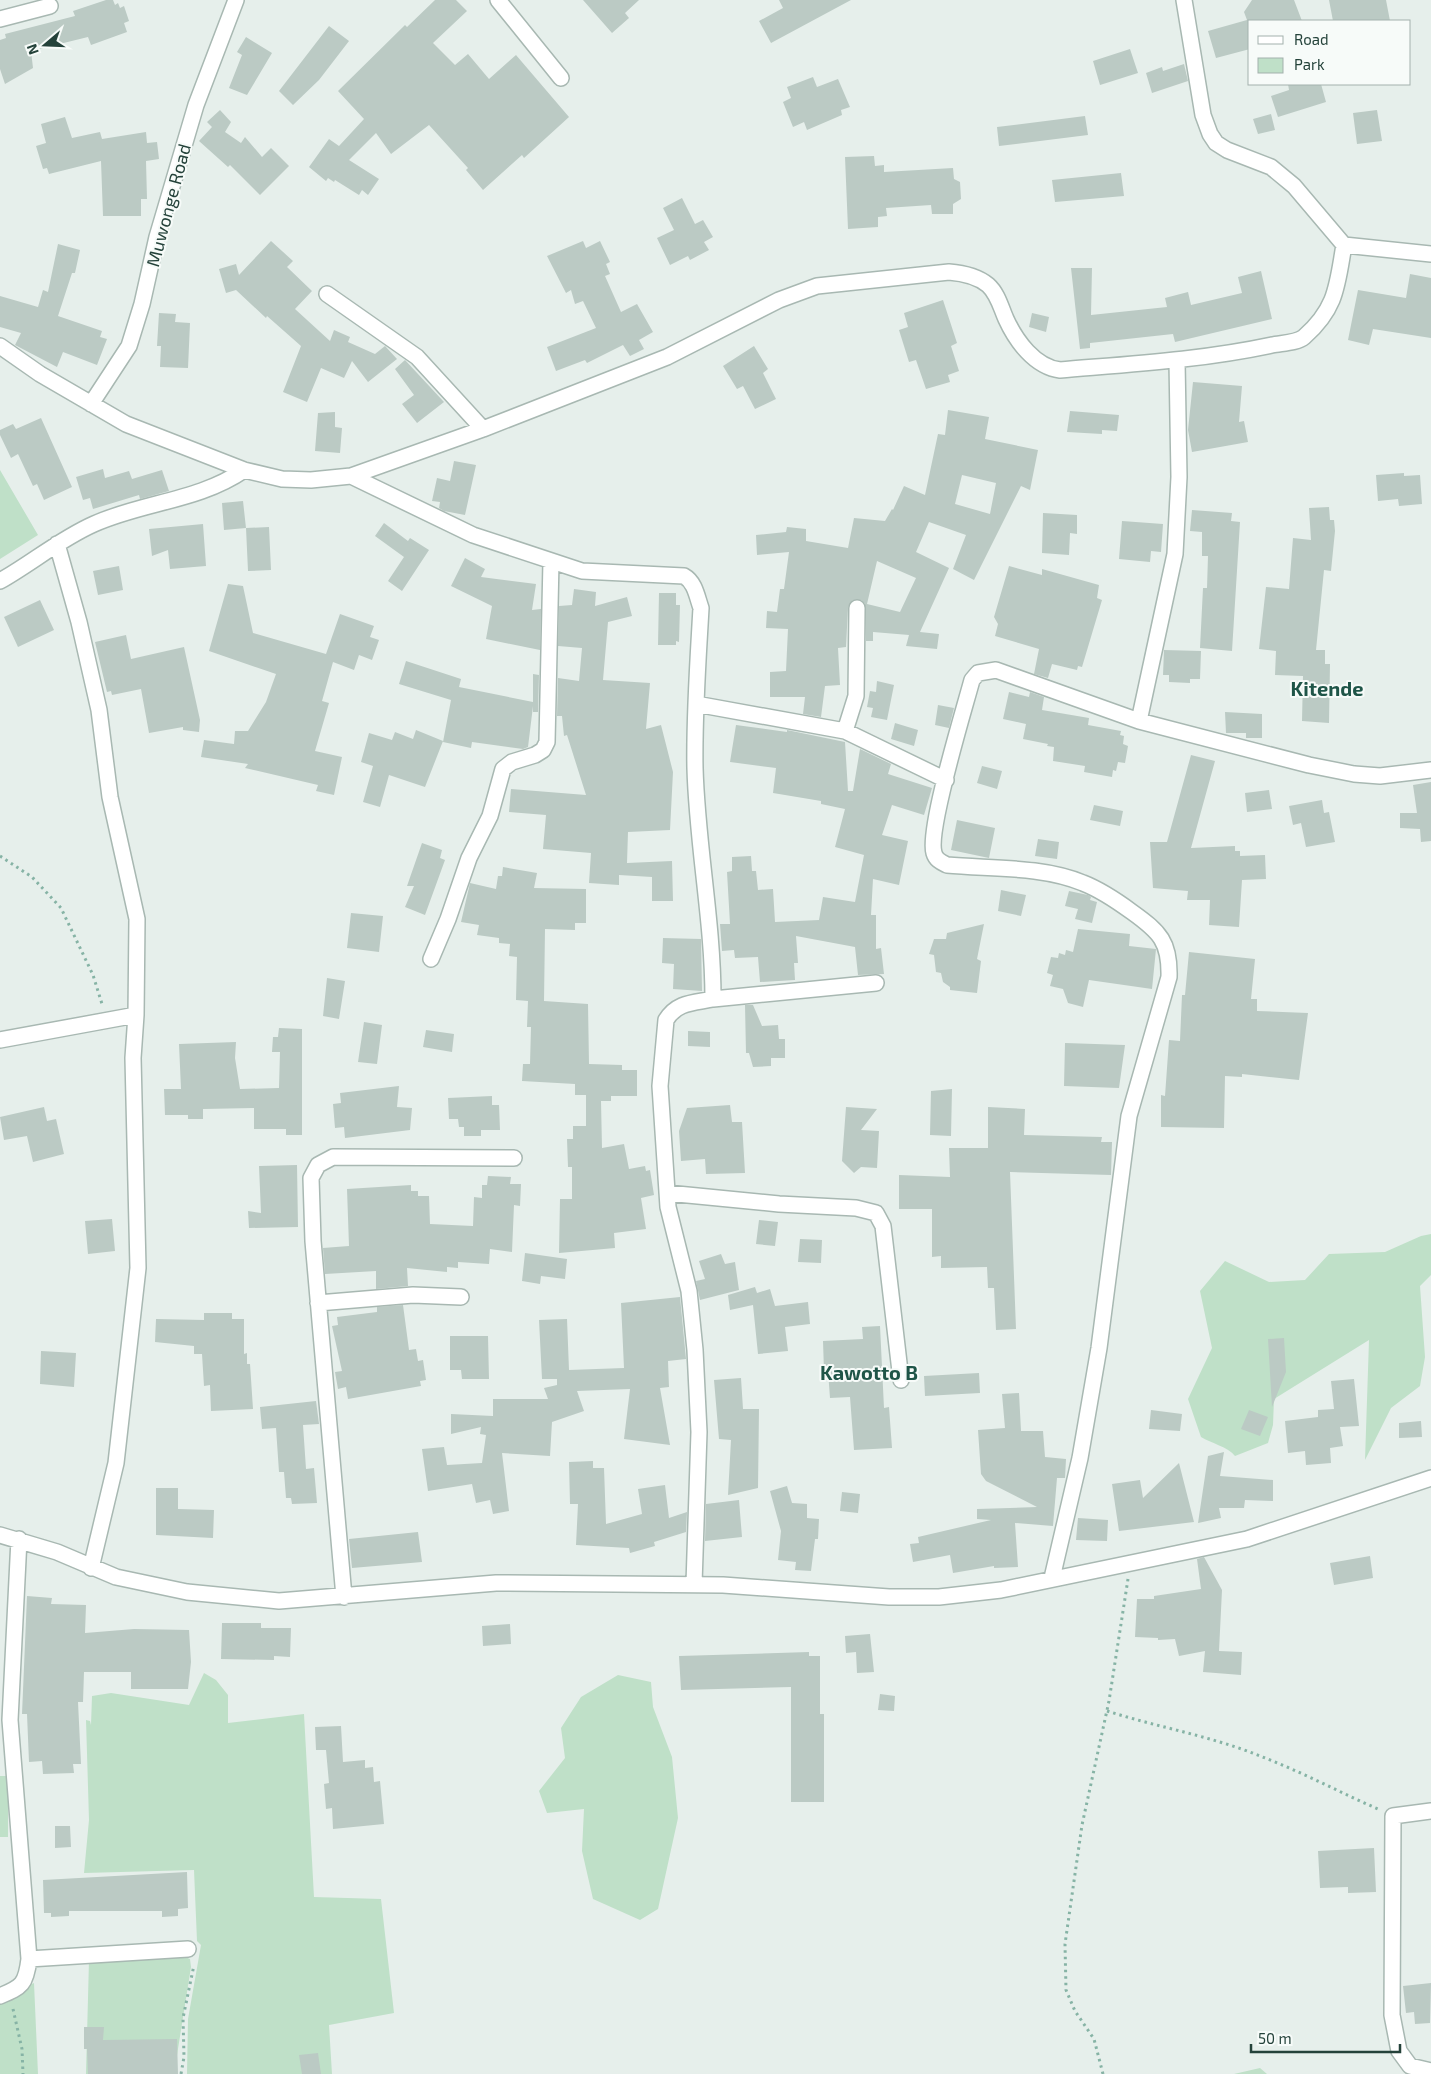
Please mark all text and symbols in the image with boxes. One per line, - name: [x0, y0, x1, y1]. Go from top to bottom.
- north arrow: [20, 20, 70, 70]
- legend: [1248, 20, 1411, 85]
- text: Road: [1294, 30, 1329, 48]
- text: N: [23, 42, 42, 57]
- text: Park: [1294, 55, 1325, 73]
- street label: Muwonge Road: [141, 141, 195, 269]
- district label: Kitende: [1291, 676, 1363, 700]
- district label: Kawotto B: [820, 1360, 918, 1384]
- scale bar: [1251, 2022, 1400, 2054]
- text: 50 m: [1258, 2029, 1292, 2047]

